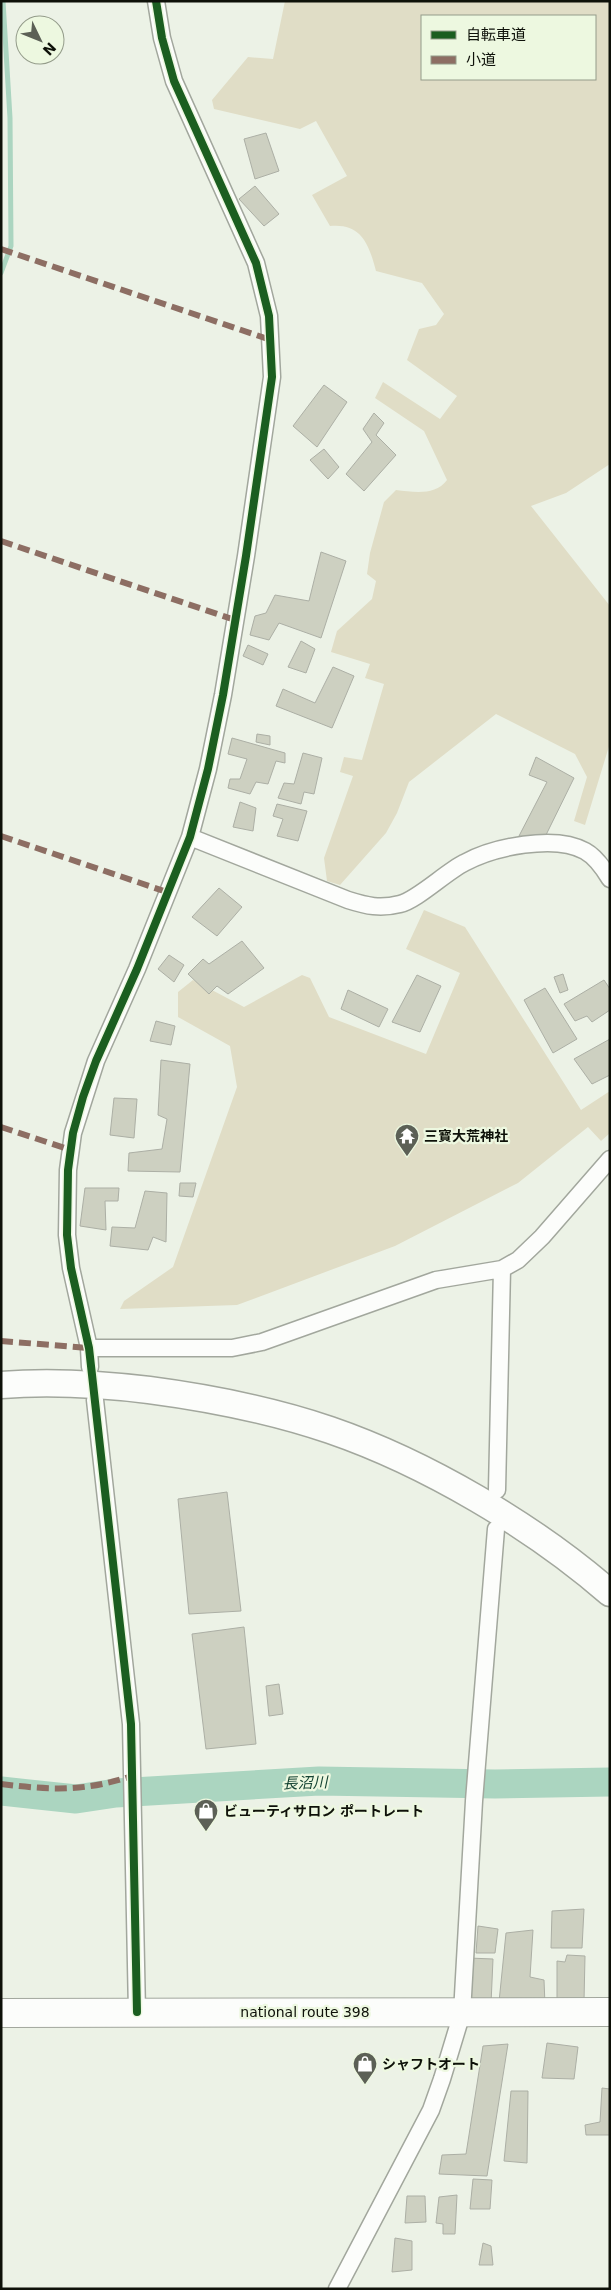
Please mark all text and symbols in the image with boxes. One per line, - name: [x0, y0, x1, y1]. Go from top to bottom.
- north arrow: [15, 15, 65, 65]
- legend: [421, 15, 596, 80]
- text: 自転車道: [466, 26, 526, 44]
- text: N: [40, 39, 59, 59]
- text: 小道: [466, 51, 496, 69]
- temple icon: 三寳大荒神社: [394, 1123, 420, 1157]
- place label: 三寳大荒神社: [424, 1128, 508, 1144]
- water label: 長沼川: [282, 1773, 330, 1793]
- shop icon: ビューティサロン ポートレート: [193, 1798, 219, 1832]
- place label: ビューティサロン ポートレート: [224, 1803, 424, 1819]
- street label: national route 398: [240, 2004, 370, 2020]
- shop icon: シャフトオート: [352, 2051, 378, 2085]
- place label: シャフトオート: [382, 2056, 480, 2072]

